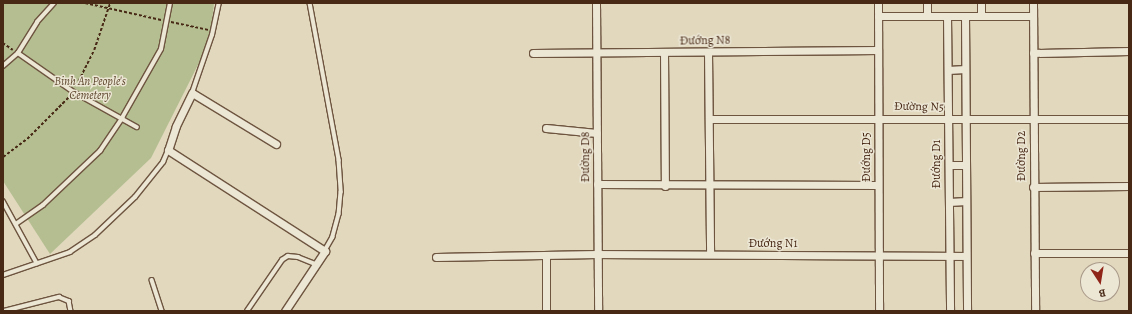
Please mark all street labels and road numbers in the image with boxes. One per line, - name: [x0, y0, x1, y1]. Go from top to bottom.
- street label: Đướng N8: [679, 33, 731, 49]
- street label: Đường N5: [894, 99, 944, 115]
- street label: Đường D2: [1015, 131, 1029, 181]
- street label: Đường D8: [579, 132, 593, 182]
- street label: Đướng D5: [860, 132, 874, 182]
- street label: Đướng D1: [930, 140, 944, 188]
- street label: Đướng N1: [748, 237, 798, 251]

